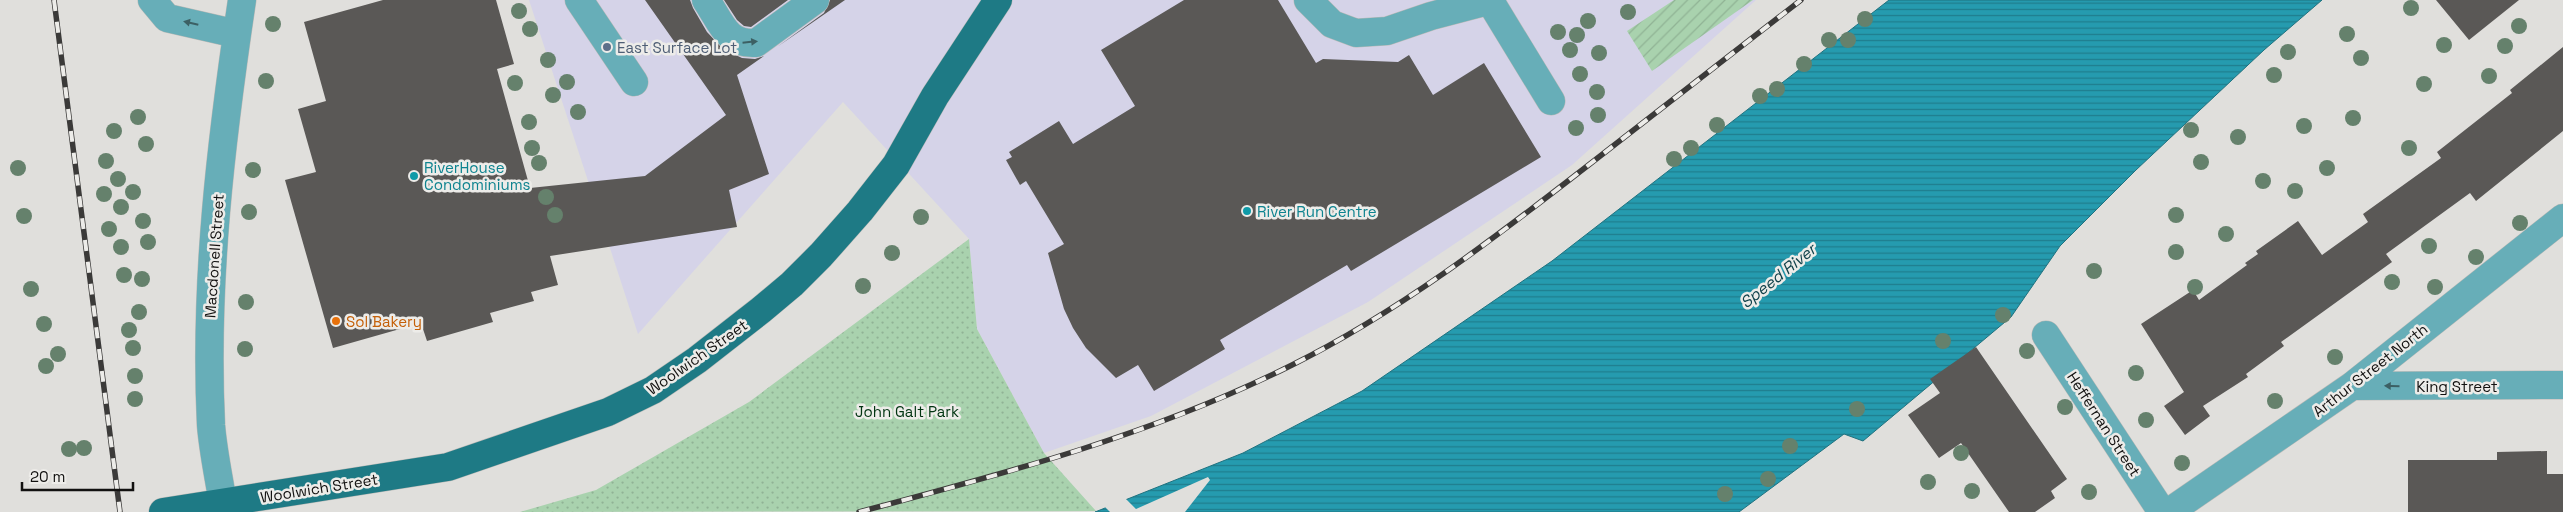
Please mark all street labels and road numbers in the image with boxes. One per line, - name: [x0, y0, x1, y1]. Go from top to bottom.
- street label: Macdonell Street: [200, 193, 228, 319]
- street label: Woolwich Street: [643, 315, 751, 399]
- street label: Arthur Street North: [2309, 319, 2431, 421]
- street label: Heffernan Street: [2063, 368, 2145, 480]
- street label: King Street: [2416, 377, 2498, 396]
- street label: Woolwich Street: [259, 469, 379, 507]

